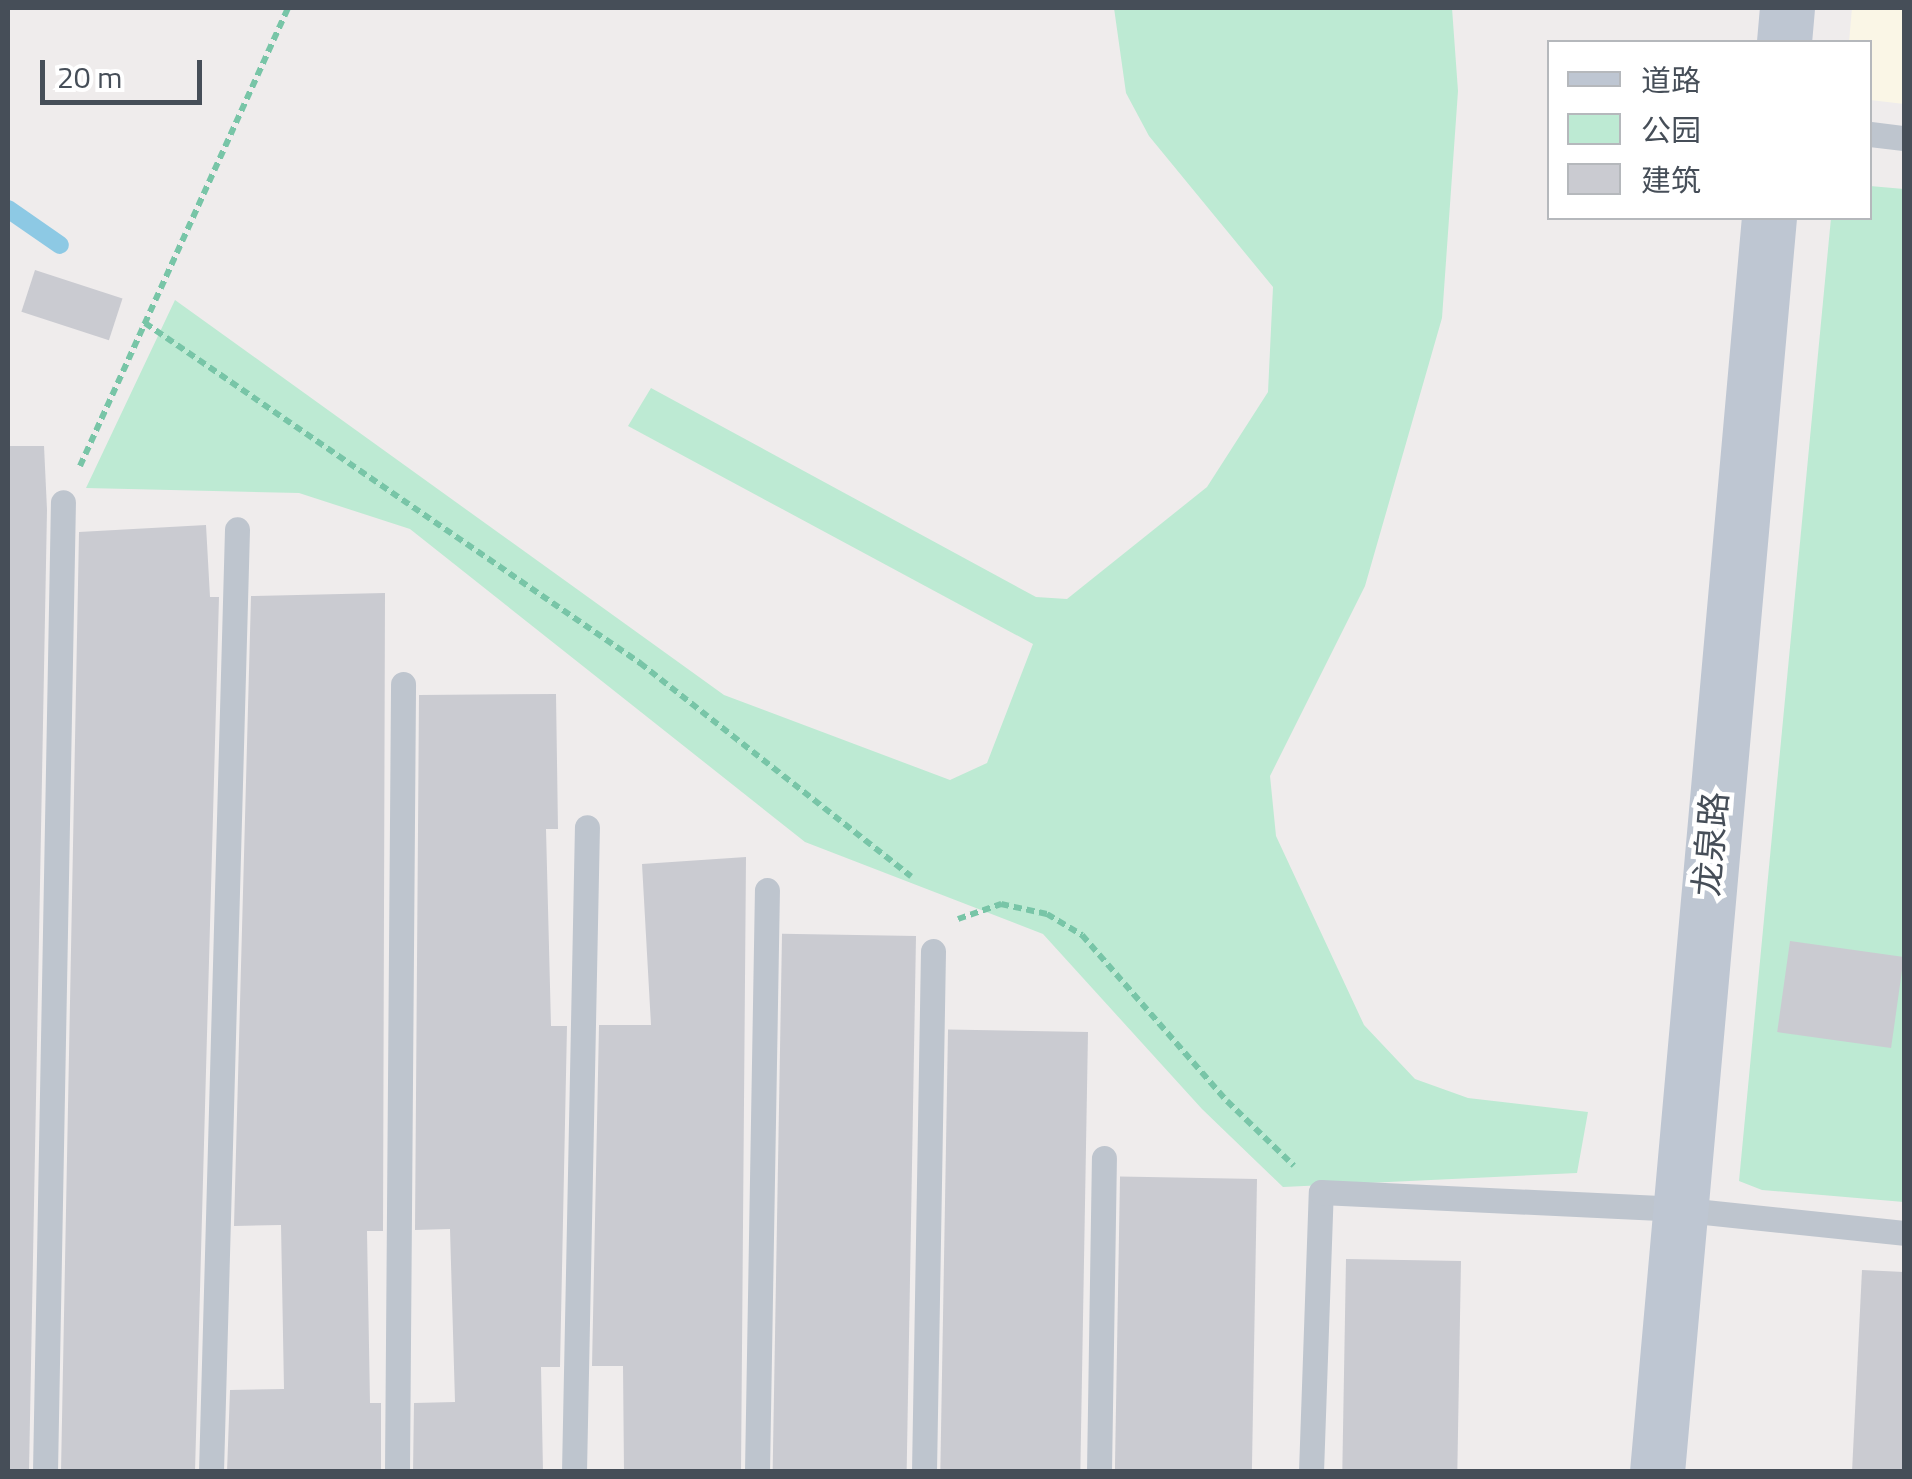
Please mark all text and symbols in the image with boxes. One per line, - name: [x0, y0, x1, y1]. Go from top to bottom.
- scale bar: [45, 40, 208, 102]
- legend: [1547, 40, 1872, 220]
- text: 20 m: [57, 54, 122, 100]
- text: 道路: [1641, 57, 1701, 103]
- text: 公园: [1641, 107, 1701, 153]
- text: 建筑: [1641, 157, 1701, 203]
- street label: 龙泉路: [1685, 790, 1735, 898]

